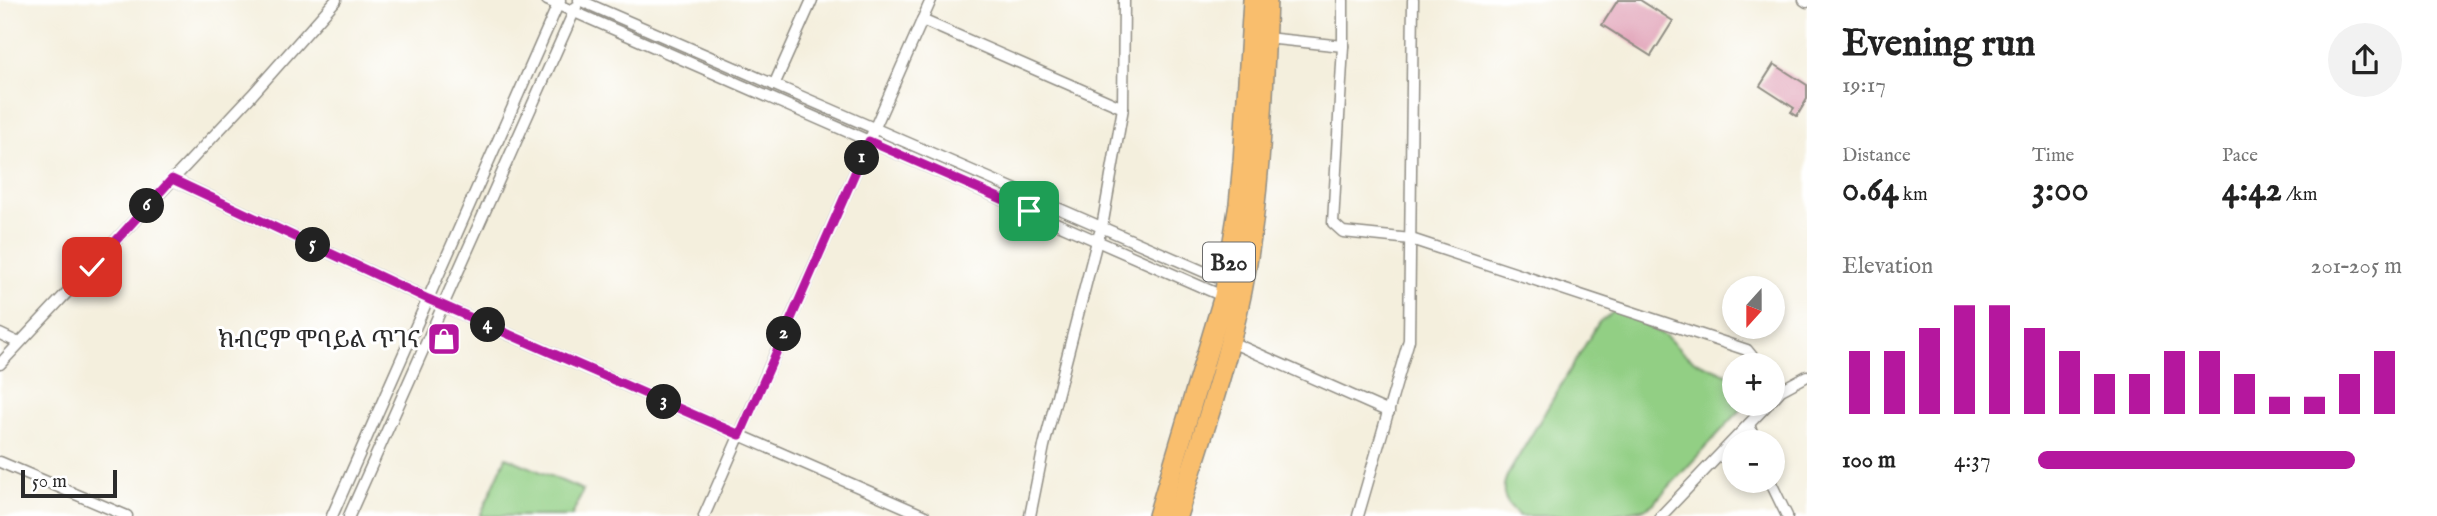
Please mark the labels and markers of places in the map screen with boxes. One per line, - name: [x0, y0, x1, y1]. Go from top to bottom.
- pin: 1: [844, 140, 880, 176]
- pin: [999, 181, 1059, 241]
- pin: 6: [130, 188, 164, 224]
- pin: 5: [296, 228, 330, 262]
- pin: [62, 237, 122, 297]
- pin: 4: [470, 308, 505, 342]
- pin: 2: [766, 316, 802, 352]
- shop icon: ክብሮም ሞባይል ጥገና: [425, 320, 463, 358]
- place label: ክብሮም ሞባይል ጥገና: [218, 325, 420, 356]
- pin: 3: [646, 384, 682, 420]

